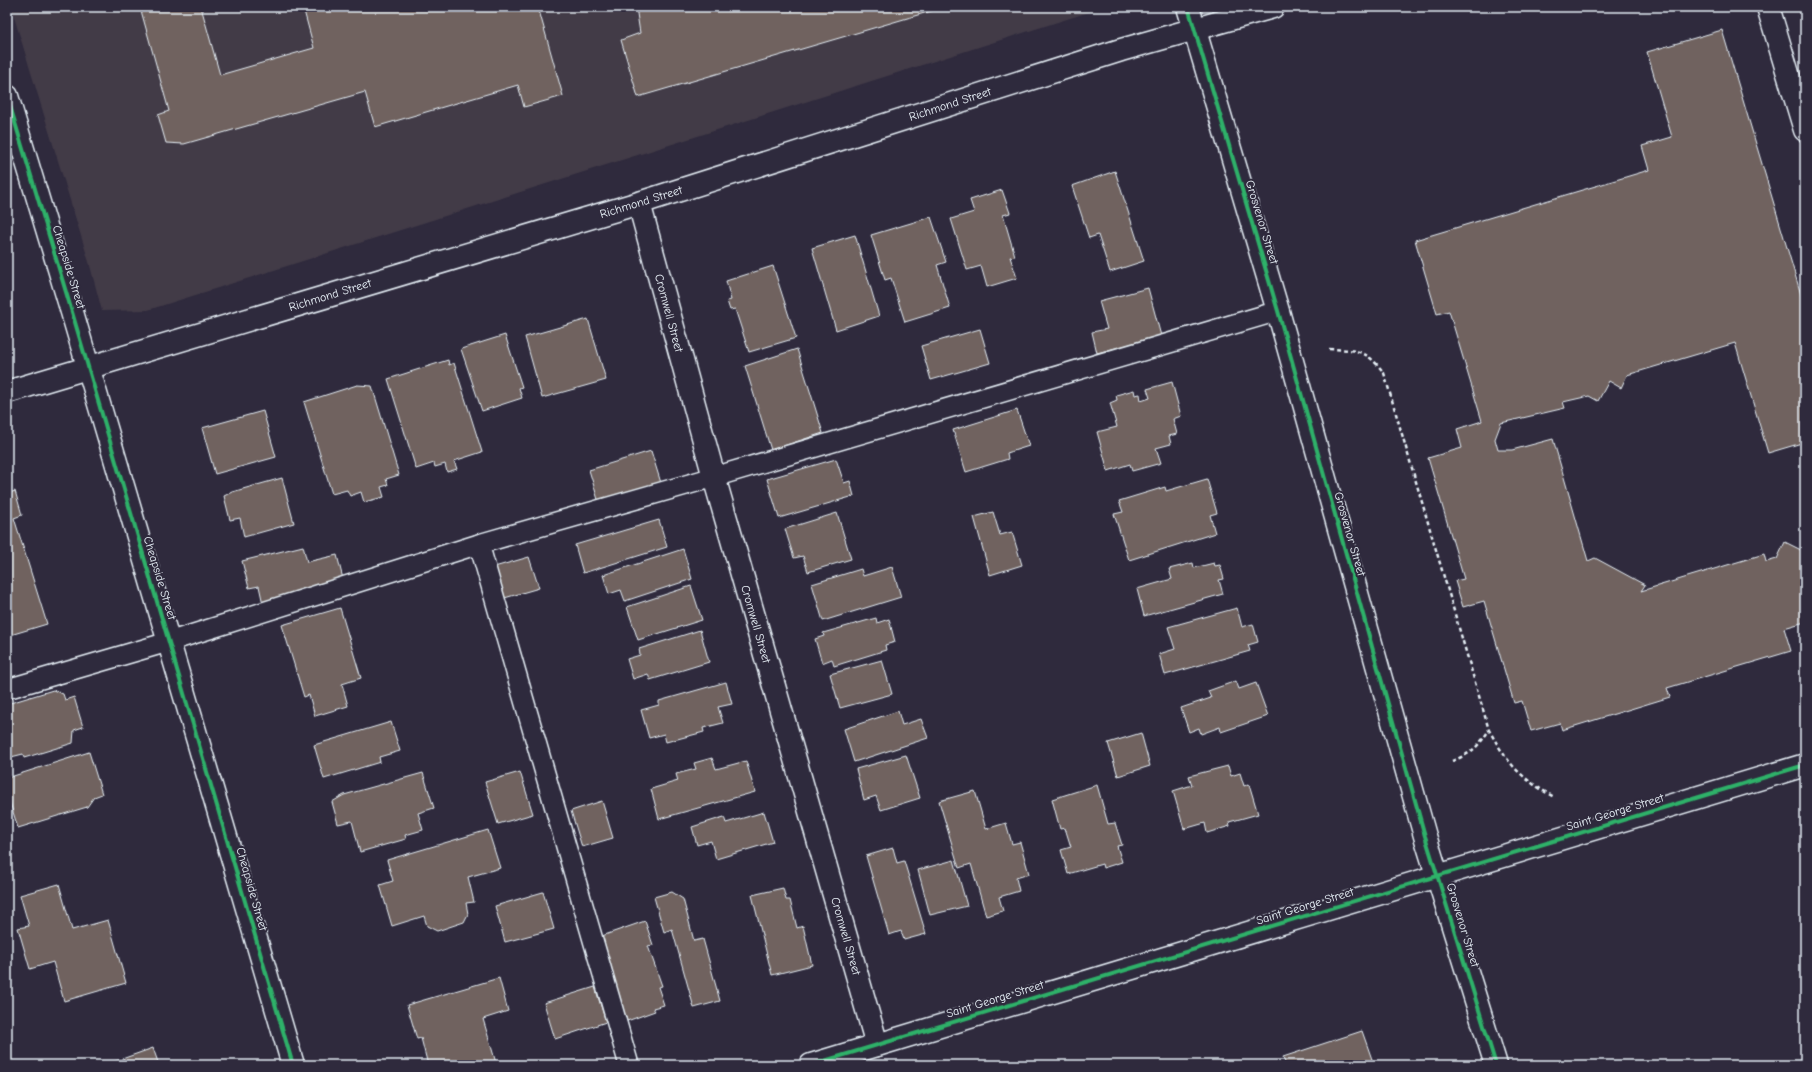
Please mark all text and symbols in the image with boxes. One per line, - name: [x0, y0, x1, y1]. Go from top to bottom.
- street label: Richmond Street: [907, 84, 993, 124]
- street label: Grosvenor Street: [1243, 178, 1282, 266]
- street label: Richmond Street: [598, 183, 684, 221]
- street label: Cheapside Street: [50, 224, 88, 311]
- street label: Cromwell Street: [652, 272, 686, 354]
- street label: Richmond Street: [287, 276, 373, 314]
- street label: Grosvenor Street: [1331, 490, 1369, 578]
- street label: Cheapside Street: [141, 535, 179, 622]
- street label: Cromwell Street: [738, 583, 774, 665]
- street label: Saint George Street: [1564, 790, 1666, 834]
- street label: Cheapside Street: [233, 846, 271, 933]
- street label: Grosvenor Street: [1444, 881, 1483, 969]
- street label: Saint George Street: [1254, 884, 1356, 928]
- street label: Cromwell Street: [828, 895, 864, 977]
- street label: Saint George Street: [944, 977, 1046, 1021]

